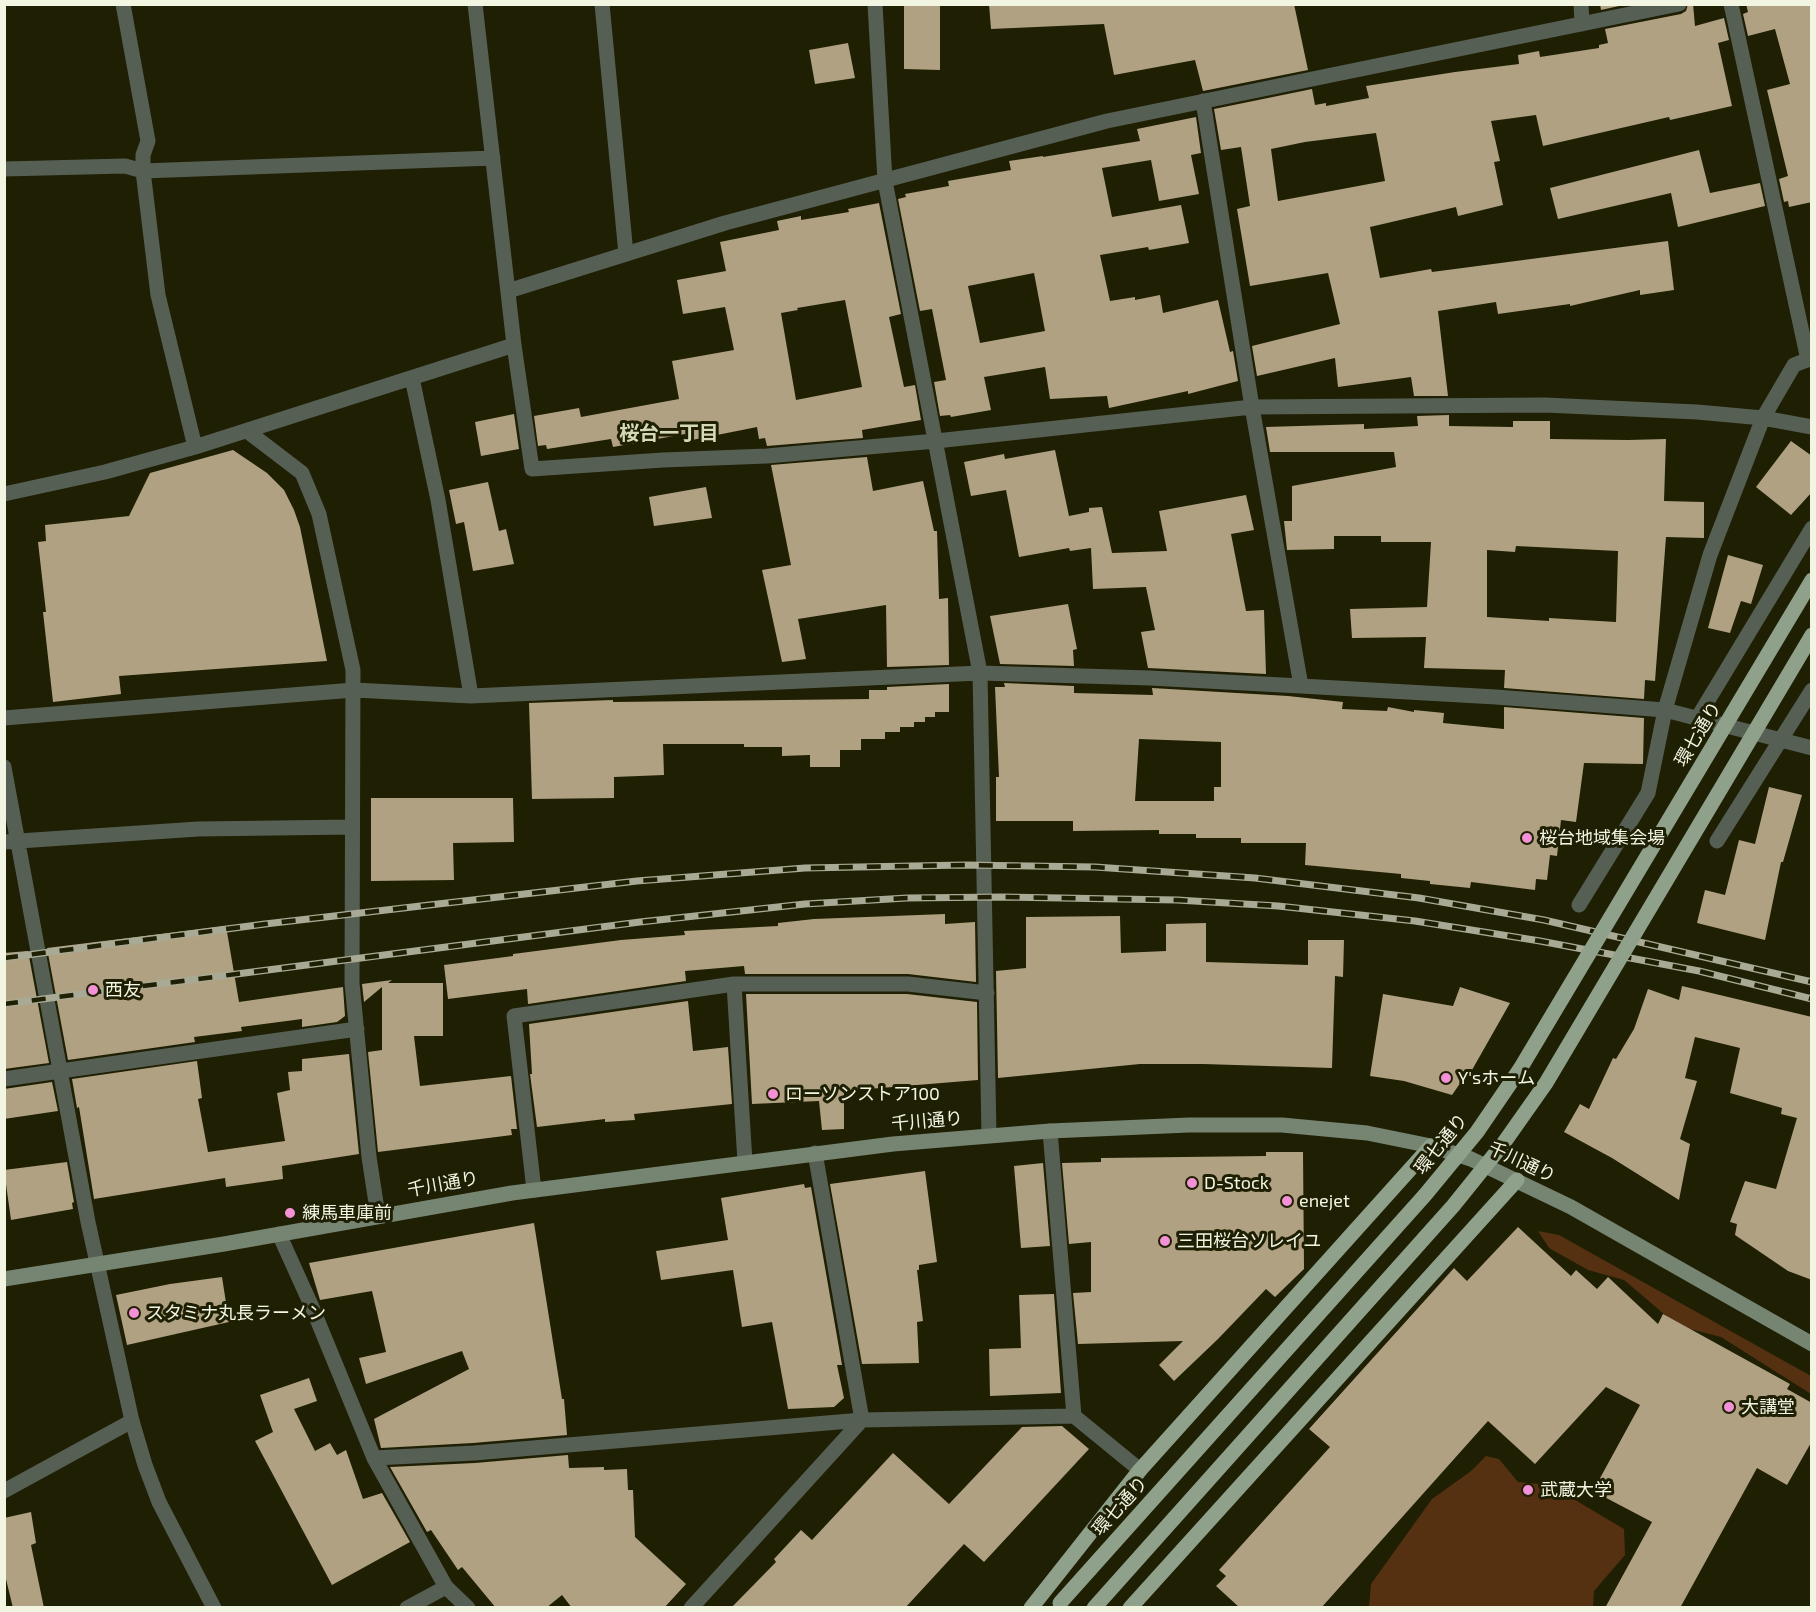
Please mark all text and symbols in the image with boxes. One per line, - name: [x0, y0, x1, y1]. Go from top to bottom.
- district label: 桜台一丁目: [619, 421, 719, 445]
- street label: 環七通り: [1670, 698, 1726, 770]
- place label: 桜台地域集会場: [1539, 827, 1665, 849]
- marker: 桜台地域集会場: [1520, 831, 1534, 845]
- place label: 西友: [105, 979, 141, 1001]
- marker: 西友: [86, 983, 100, 997]
- place label: Y'sホーム: [1458, 1067, 1535, 1089]
- marker: Y'sホーム: [1439, 1071, 1453, 1085]
- place label: ローソンストア100: [785, 1083, 940, 1105]
- marker: ローソンストア100: [766, 1087, 780, 1101]
- street label: 千川通り: [890, 1107, 964, 1135]
- street label: 環七通り: [1410, 1109, 1472, 1179]
- street label: 千川通り: [1485, 1137, 1559, 1187]
- street label: 千川通り: [406, 1167, 480, 1201]
- place label: D-Stock: [1204, 1172, 1269, 1194]
- marker: D-Stock: [1185, 1176, 1199, 1190]
- place label: enejet: [1299, 1190, 1350, 1212]
- marker: enejet: [1280, 1194, 1294, 1208]
- place label: 練馬車庫前: [302, 1202, 392, 1224]
- marker: 練馬車庫前: [283, 1206, 297, 1220]
- place label: 三田桜台ソレイユ: [1177, 1230, 1321, 1252]
- marker: 三田桜台ソレイユ: [1158, 1234, 1172, 1248]
- place label: スタミナ丸長ラーメン: [146, 1302, 326, 1324]
- marker: スタミナ丸長ラーメン: [127, 1306, 141, 1320]
- place label: 大講堂: [1741, 1396, 1795, 1418]
- marker: 大講堂: [1722, 1400, 1736, 1414]
- street label: 環七通り: [1088, 1472, 1152, 1540]
- place label: 武蔵大学: [1540, 1479, 1612, 1501]
- marker: 武蔵大学: [1521, 1483, 1535, 1497]

